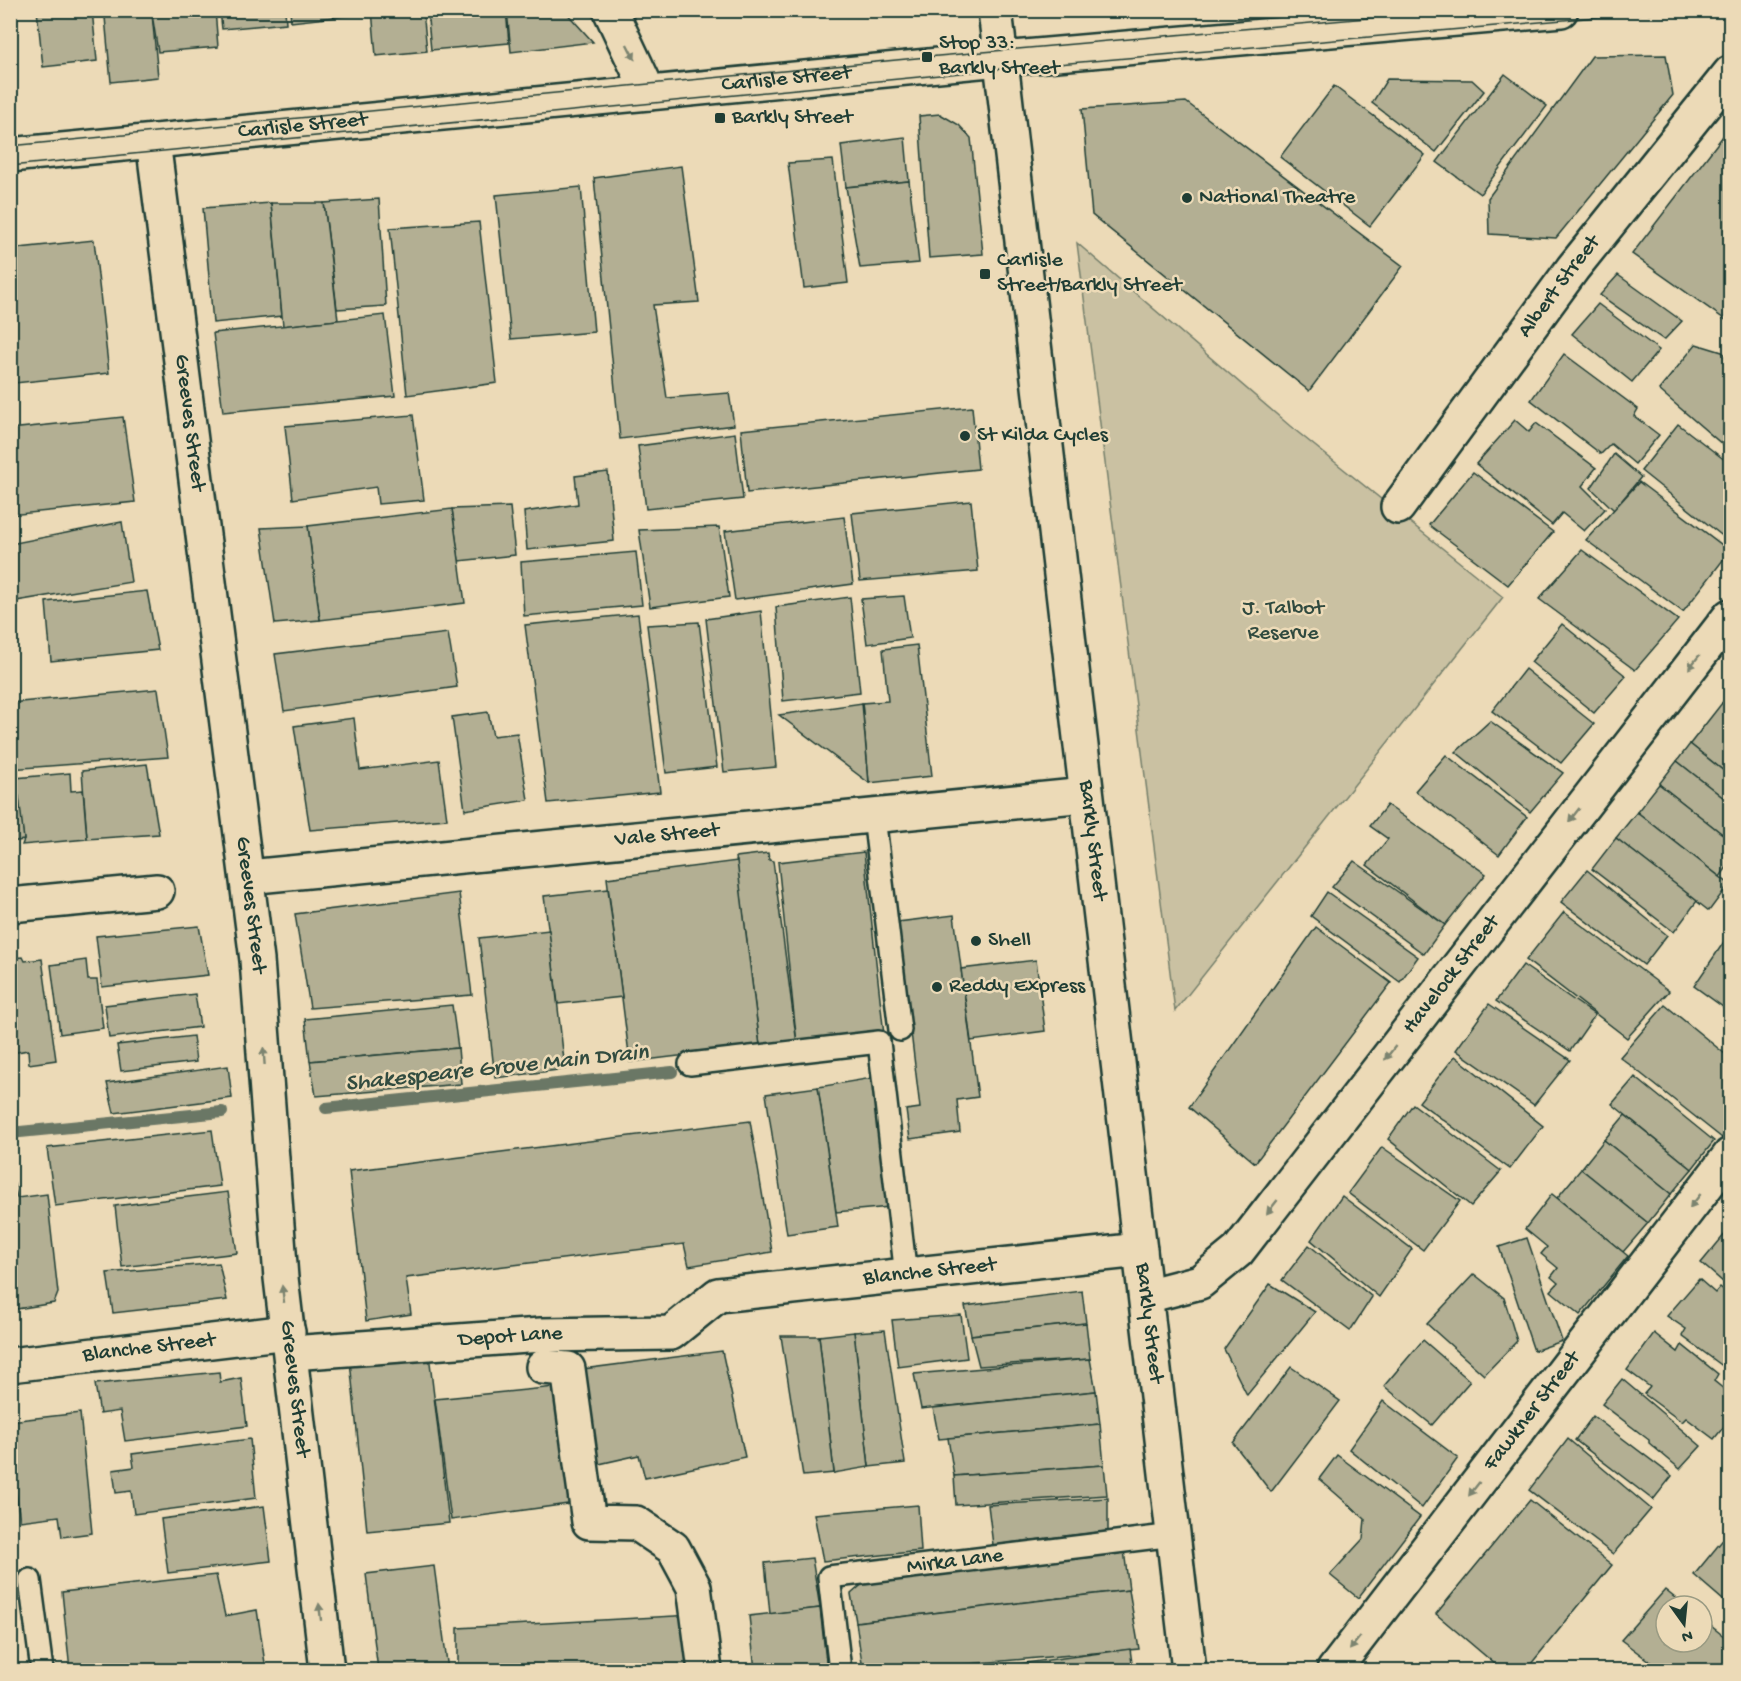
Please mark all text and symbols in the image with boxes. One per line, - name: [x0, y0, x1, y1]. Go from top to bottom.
- place label: Stop 33: Barkly Street: [938, 31, 1062, 82]
- one-way arrow: [626, 43, 635, 60]
- marker: Stop 33: Barkly Street: [920, 50, 934, 64]
- street label: Carlisle Street: [720, 60, 854, 99]
- place label: Barkly Street: [731, 105, 855, 131]
- street label: Carlisle Street: [237, 107, 371, 146]
- marker: Barkly Street: [713, 111, 727, 125]
- place label: National Theatre: [1199, 185, 1356, 211]
- marker: National Theatre: [1180, 191, 1194, 205]
- street label: Albert Street: [1513, 229, 1608, 343]
- place label: Carlisle Street/Barkly Street: [997, 248, 1184, 299]
- marker: Carlisle Street/Barkly Street: [978, 267, 992, 281]
- street label: Greeves Street: [167, 353, 211, 495]
- place label: St Kilda Cycles: [977, 423, 1109, 449]
- marker: St Kilda Cycles: [958, 429, 972, 443]
- park label: J. Talbot Reserve: [1242, 596, 1326, 647]
- one-way arrow: [1688, 654, 1701, 670]
- street label: Barkly Street: [1072, 778, 1112, 904]
- one-way arrow: [1568, 808, 1580, 823]
- street label: Vale Street: [613, 818, 722, 854]
- street label: Greeves Street: [228, 835, 271, 976]
- street label: Havelock Street: [1398, 909, 1507, 1040]
- place label: Shell: [988, 928, 1031, 954]
- marker: Shell: [969, 934, 983, 948]
- place label: Reddy Express: [949, 974, 1086, 1000]
- marker: Reddy Express: [930, 980, 944, 994]
- water label: Shakespeare Grove Main Drain: [344, 1039, 650, 1099]
- one-way arrow: [1385, 1045, 1397, 1060]
- one-way arrow: [259, 1047, 269, 1066]
- one-way arrow: [1688, 1193, 1701, 1209]
- one-way arrow: [1266, 1200, 1278, 1215]
- street label: Blanche Street: [861, 1252, 999, 1293]
- street label: Barkly Street: [1128, 1261, 1169, 1387]
- one-way arrow: [278, 1284, 288, 1303]
- street label: Greeves Street: [273, 1319, 315, 1461]
- street label: Depot Lane: [456, 1322, 563, 1354]
- street label: Blanche Street: [80, 1327, 219, 1369]
- street label: Fawkner Street: [1478, 1345, 1588, 1477]
- one-way arrow: [1468, 1481, 1480, 1496]
- street label: Mirka Lane: [905, 1543, 1005, 1581]
- north arrow: [1654, 1594, 1714, 1654]
- one-way arrow: [315, 1603, 324, 1622]
- text: N: [1679, 1625, 1694, 1646]
- one-way arrow: [1349, 1636, 1361, 1651]

